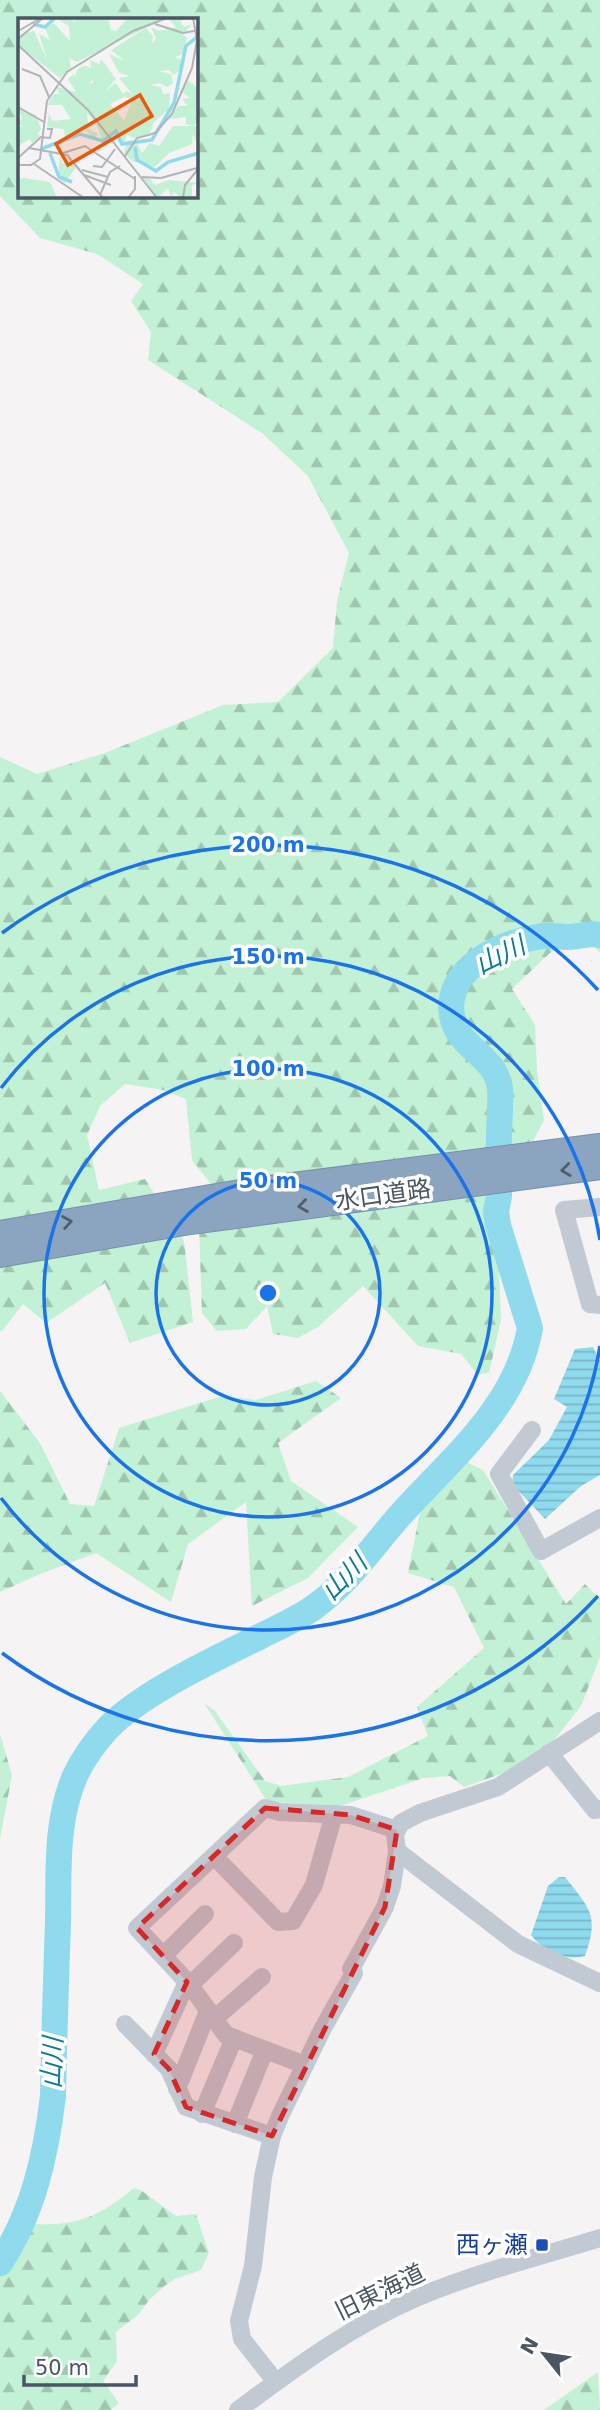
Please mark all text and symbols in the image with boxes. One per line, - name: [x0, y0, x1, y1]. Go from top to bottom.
- inset map: [18, 18, 198, 198]
- text: 200 m: [231, 833, 305, 857]
- water label: 山川: [470, 929, 533, 980]
- text: 150 m: [231, 945, 305, 969]
- text: 100 m: [231, 1057, 305, 1081]
- one-way arrow: [560, 1163, 572, 1178]
- text: 50 m: [239, 1169, 297, 1193]
- street label: 水口道路: [334, 1174, 432, 1216]
- one-way arrow: [297, 1198, 309, 1213]
- one-way arrow: [61, 1215, 73, 1230]
- centre of rings: [256, 1281, 280, 1305]
- water label: 山川: [315, 1546, 375, 1606]
- water label: 山川: [36, 2034, 68, 2090]
- place label: 西ヶ瀬: [456, 2231, 528, 2259]
- marker: 西ヶ瀬: [534, 2237, 550, 2253]
- street label: 旧東海道: [331, 2258, 429, 2326]
- north arrow: [509, 2319, 579, 2389]
- text: N: [516, 2333, 543, 2358]
- scale bar: [24, 2344, 136, 2388]
- text: 50 m: [35, 2356, 89, 2380]

